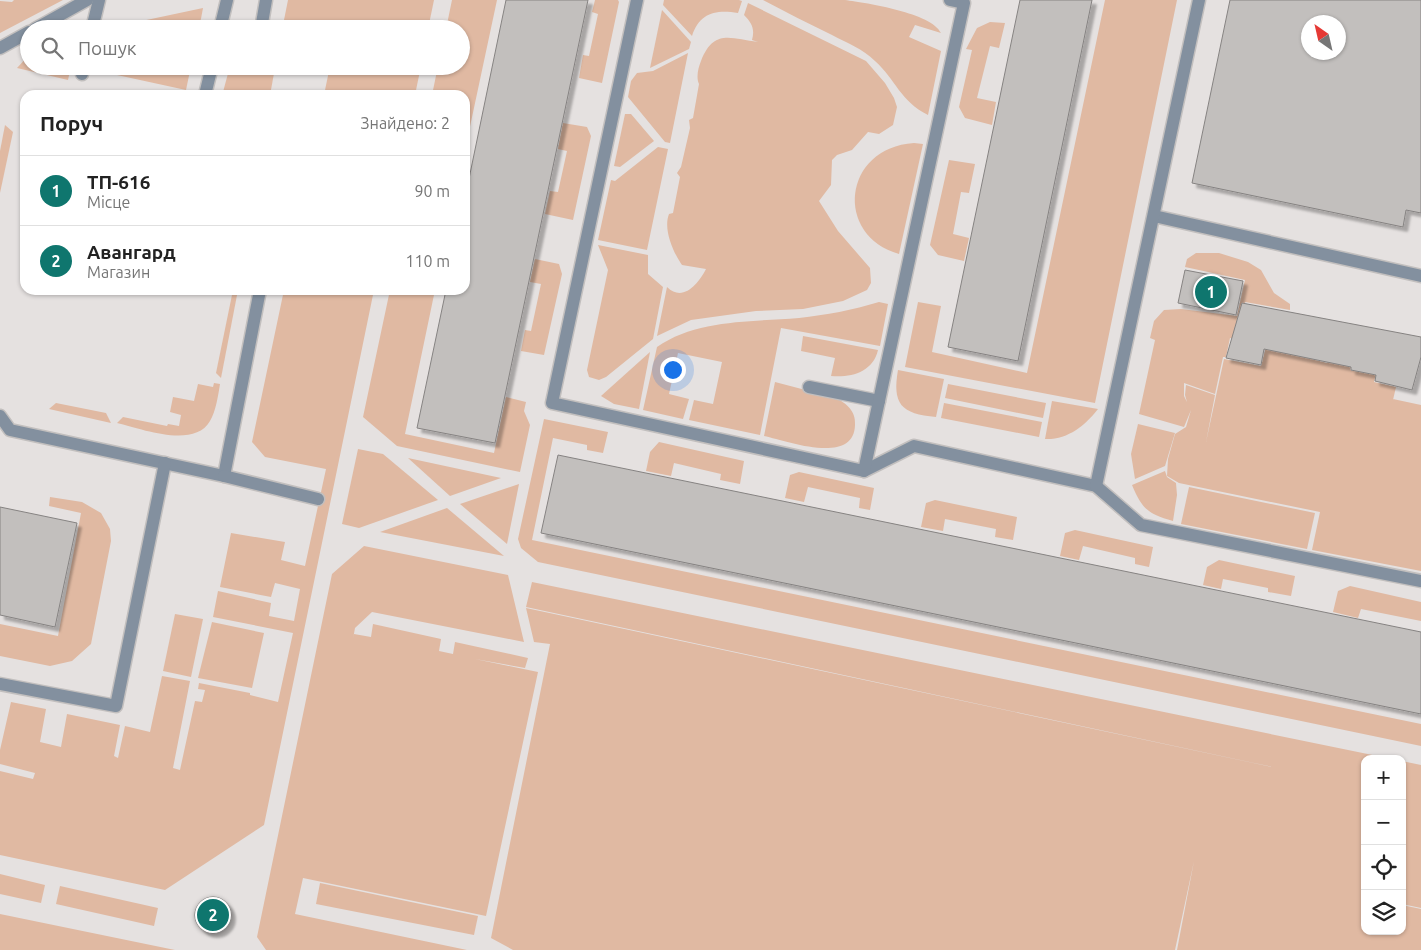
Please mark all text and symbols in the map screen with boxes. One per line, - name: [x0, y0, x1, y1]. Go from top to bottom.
- north arrow: [1301, 15, 1346, 60]
- search box: [20, 20, 470, 75]
- icon: search: [38, 34, 66, 62]
- text: Пошук: [78, 37, 137, 59]
- text: Поруч: [40, 111, 103, 135]
- text: Знайдено: 2: [361, 114, 450, 132]
- text: ТП-616: [87, 171, 150, 193]
- text: 1: [51, 182, 61, 200]
- text: 90 m: [414, 182, 450, 200]
- text: Місце: [87, 193, 130, 211]
- text: Авангард: [87, 241, 176, 263]
- text: 2: [51, 252, 61, 270]
- text: 110 m: [405, 252, 450, 270]
- text: Магазин: [87, 263, 150, 281]
- pin: 1: [1195, 273, 1227, 311]
- your location: [660, 357, 686, 383]
- map controls: [1361, 755, 1406, 935]
- button: +: [1361, 755, 1406, 800]
- button: −: [1361, 800, 1406, 845]
- button: locate: [1361, 845, 1406, 890]
- button: layers: [1361, 890, 1406, 935]
- pin: 2: [197, 896, 229, 934]

